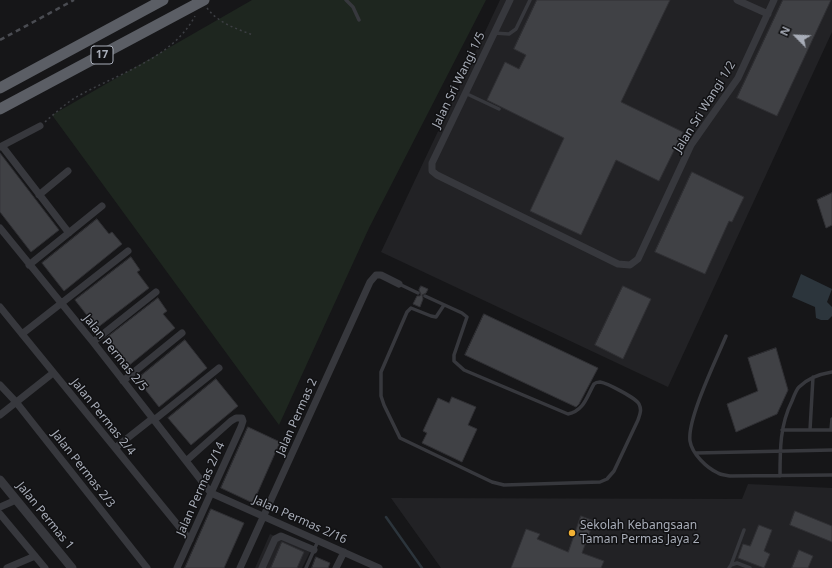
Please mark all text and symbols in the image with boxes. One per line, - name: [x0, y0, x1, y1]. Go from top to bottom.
- north arrow: [776, 16, 816, 56]
- text: N: [776, 24, 793, 38]
- street label: Jalan Sri Wangi 1/5: [430, 30, 488, 130]
- road number: 17: [91, 46, 113, 64]
- street label: Jalan Sri Wangi 1/2: [671, 59, 739, 155]
- street label: Jalan Permas 2/5: [80, 312, 150, 394]
- street label: Jalan Permas 2/4: [68, 376, 138, 458]
- street label: Jalan Permas 2: [274, 376, 320, 458]
- street label: Jalan Permas 2/3: [48, 427, 118, 511]
- street label: Jalan Permas 2/14: [174, 440, 228, 538]
- street label: Jalan Permas 1: [13, 479, 77, 553]
- street label: Jalan Permas 2/16: [251, 493, 349, 547]
- place label: Sekolah Kebangsaan Taman Permas Jaya 2: [580, 519, 700, 547]
- marker: Sekolah Kebangsaan Taman Permas Jaya 2: [567, 528, 577, 538]

